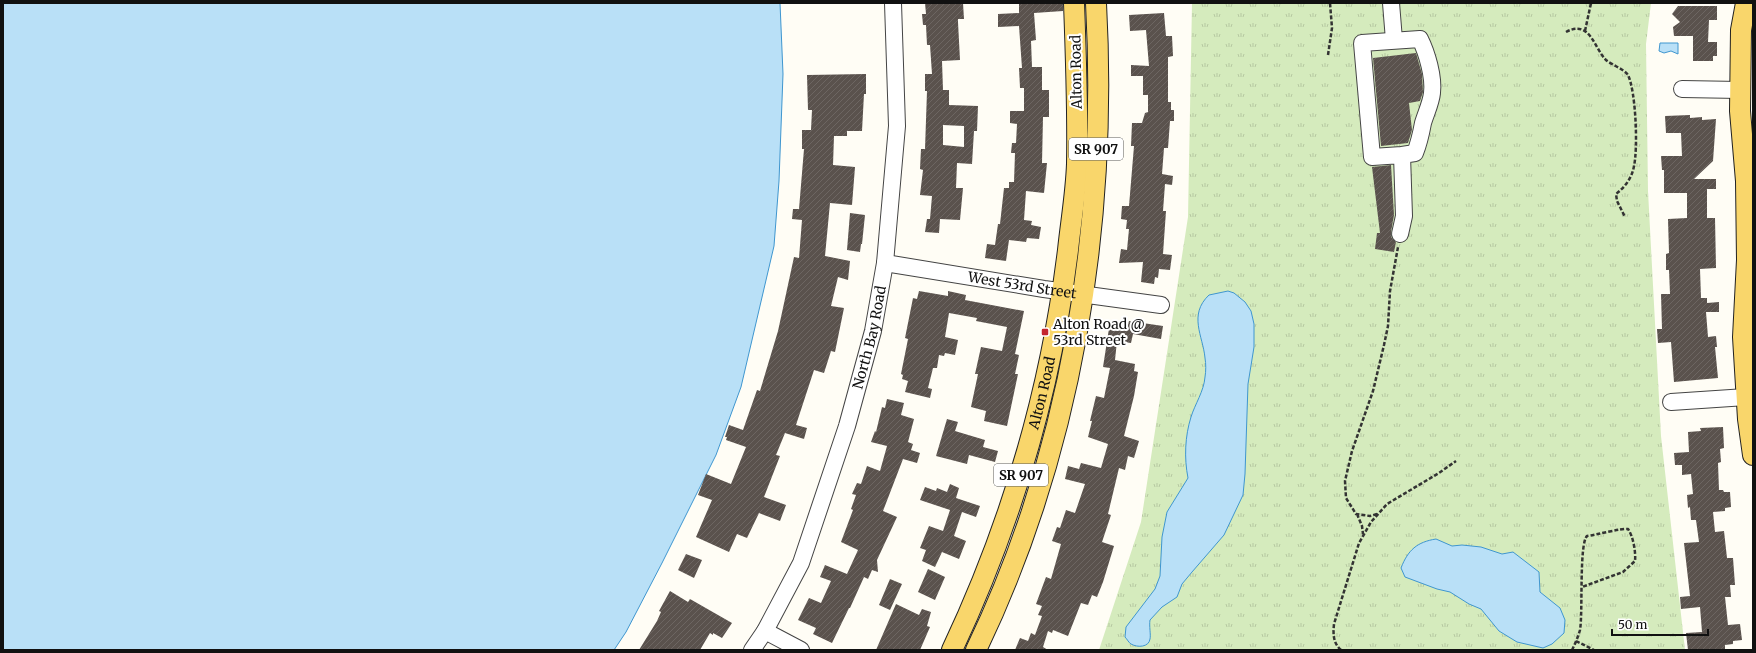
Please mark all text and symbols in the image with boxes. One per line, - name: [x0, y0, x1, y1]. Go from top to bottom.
- street label: Alton Road: [1066, 34, 1086, 110]
- road number: SR 907: [1069, 138, 1123, 160]
- street label: West 53rd Street: [966, 268, 1078, 302]
- street label: North Bay Road: [849, 284, 890, 391]
- place label: Alton Road @ 53rd Street: [1052, 315, 1145, 349]
- marker: Alton Road @ 53rd Street: [1040, 327, 1050, 337]
- street label: Alton Road: [1024, 354, 1059, 432]
- road number: SR 907: [994, 464, 1048, 486]
- scale bar: [1612, 611, 1708, 637]
- text: 50 m: [1618, 617, 1647, 632]

